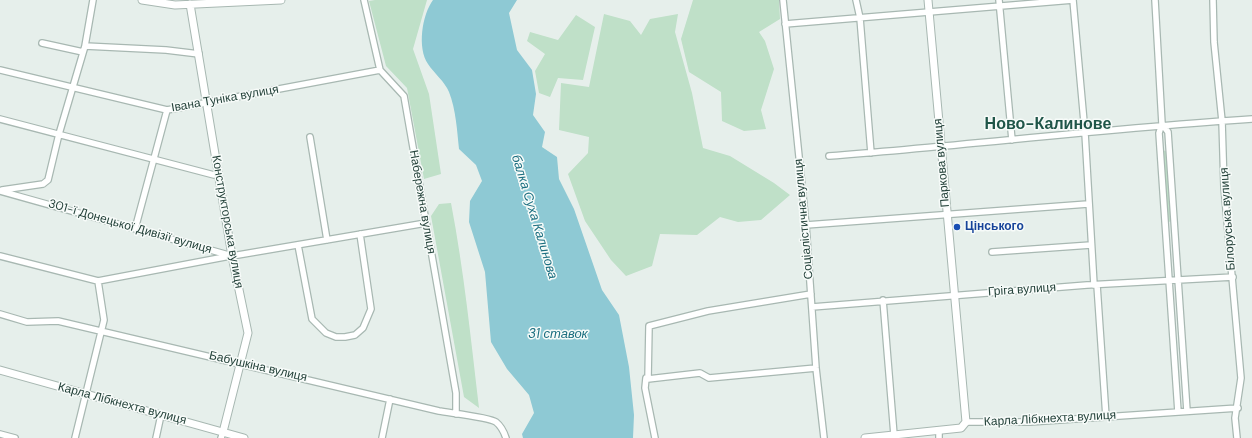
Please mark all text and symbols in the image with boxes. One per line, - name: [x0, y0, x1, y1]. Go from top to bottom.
- street label: Івана Туніка вулиця: [170, 82, 280, 116]
- district label: Ново-Калинове: [985, 115, 1111, 135]
- street label: Паркова вулиця: [931, 118, 953, 208]
- street label: Набережна вулиця: [406, 149, 438, 255]
- water label: балка Суха Калинова: [508, 153, 560, 281]
- street label: Конструкторська вулиця: [208, 154, 246, 290]
- street label: Соціалістична вулиця: [792, 158, 816, 280]
- street label: Білоруська вулиця: [1217, 167, 1239, 271]
- street label: 301-ї Донецької Дивізії вулиця: [47, 197, 213, 257]
- place label: Цінського: [965, 220, 1024, 234]
- marker: Цінського: [952, 222, 962, 232]
- street label: Гріга вулиця: [988, 280, 1056, 300]
- water label: 31 ставок: [528, 327, 588, 343]
- street label: Бабушкіна вулиця: [208, 349, 308, 385]
- street label: Карла Лібкнехта вулиця: [56, 380, 188, 428]
- street label: Карла Лібкнехта вулиця: [983, 408, 1117, 430]

